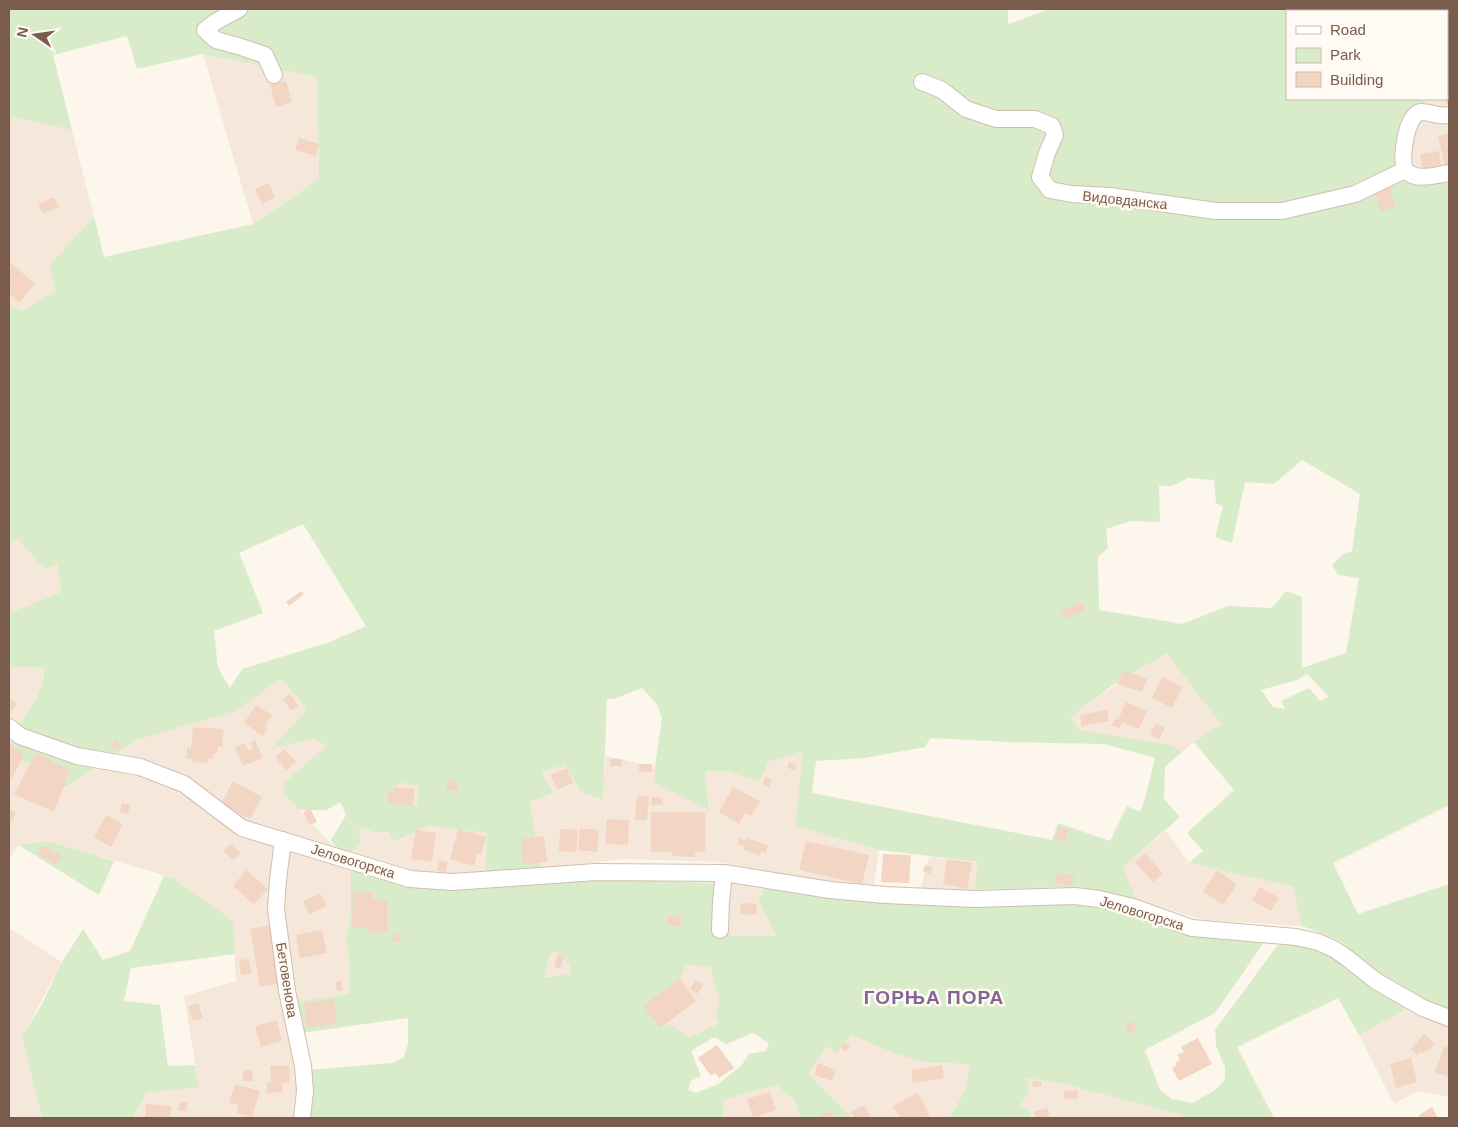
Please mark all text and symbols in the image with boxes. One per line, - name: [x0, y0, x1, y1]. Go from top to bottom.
- north arrow: [10, 10, 60, 60]
- legend: [1286, 10, 1448, 100]
- text: Road: [1330, 21, 1366, 38]
- text: N: [13, 25, 31, 39]
- text: Park: [1330, 46, 1361, 63]
- text: Building: [1330, 71, 1383, 88]
- street label: Видовданска: [1082, 188, 1168, 212]
- street label: Јеловогорска: [309, 841, 397, 881]
- street label: Јеловогорска: [1098, 893, 1186, 933]
- street label: Бетовенова: [273, 941, 301, 1019]
- district label: ГОРЊА ПОРА: [864, 987, 1004, 1008]

